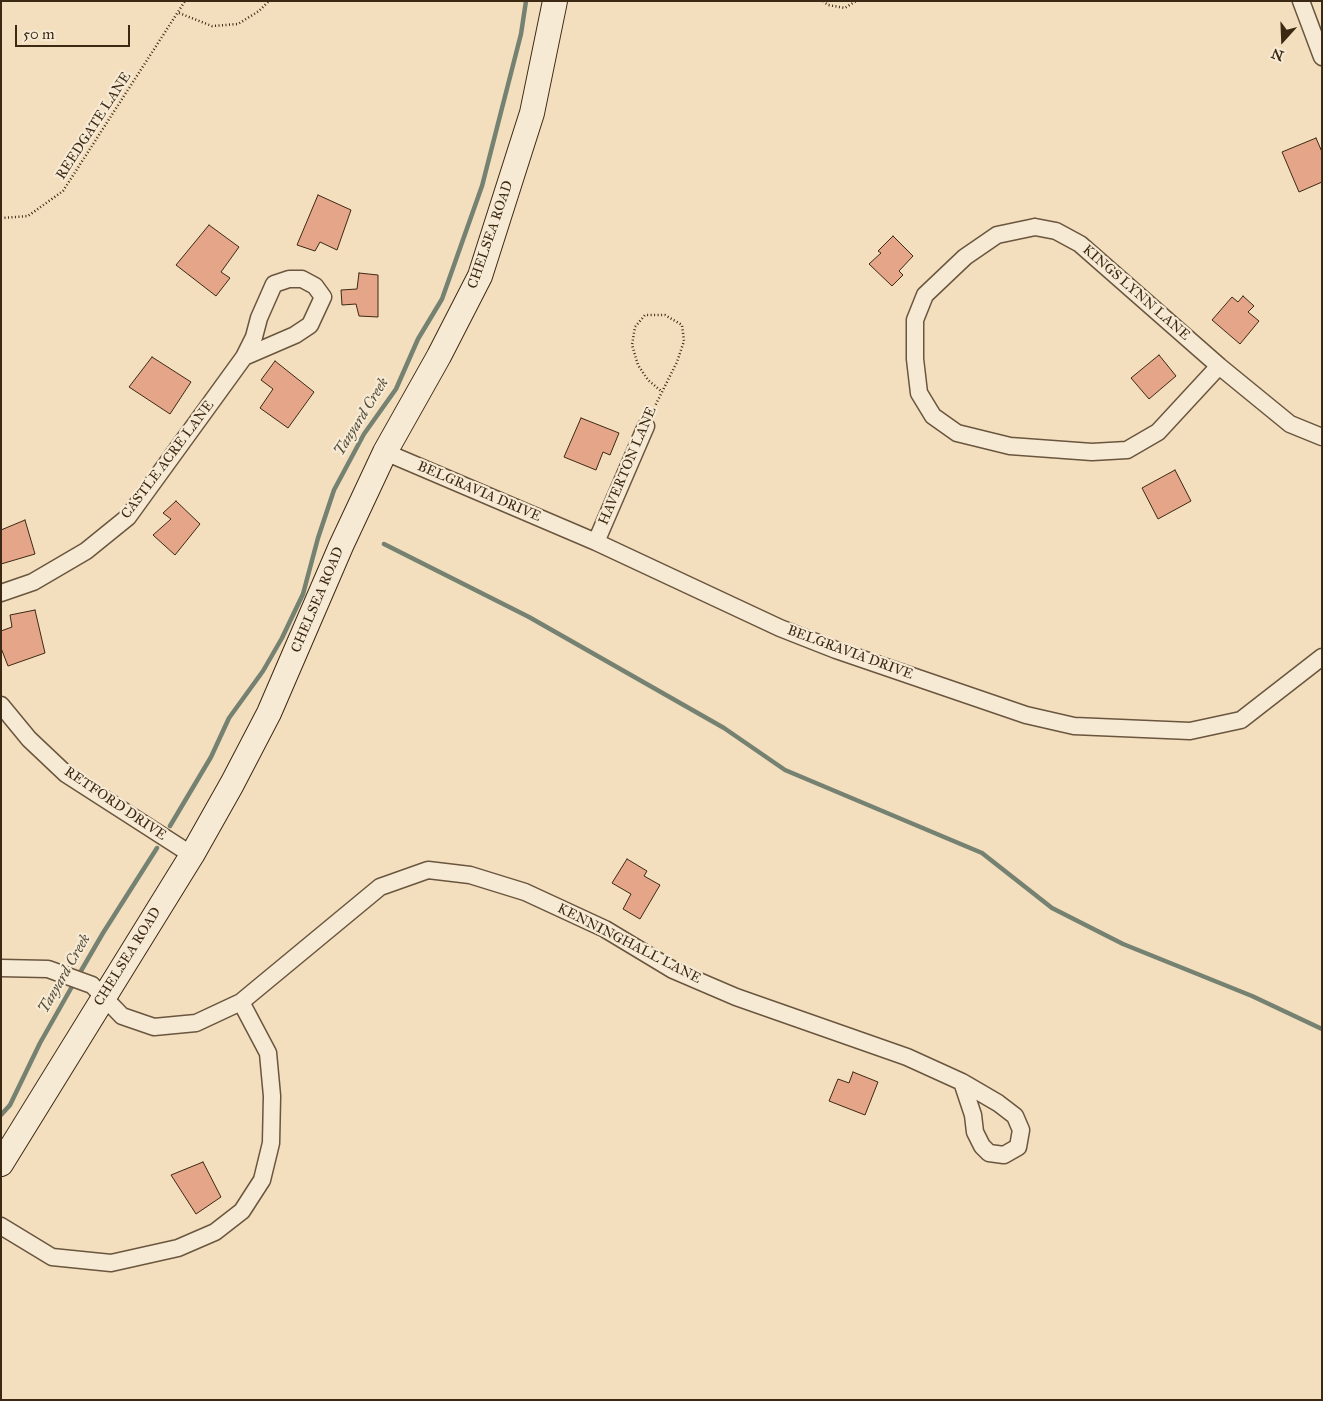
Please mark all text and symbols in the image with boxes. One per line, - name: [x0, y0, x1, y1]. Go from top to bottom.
- scale bar: [18, 15, 132, 47]
- north arrow: [1258, 15, 1308, 65]
- text: 50 m: [23, 25, 55, 43]
- text: N: [1269, 45, 1286, 65]
- street label: REEDGATE LANE: [53, 69, 135, 183]
- street label: CHELSEA ROAD: [465, 179, 517, 291]
- street label: KINGS LYNN LANE: [1079, 242, 1193, 344]
- water label: Tanyard Creek: [331, 375, 393, 459]
- street label: CASTLE ACRE LANE: [118, 398, 218, 522]
- street label: HAVERTON LANE: [595, 404, 661, 528]
- street label: BELGRAVIA DRIVE: [415, 458, 543, 526]
- street label: CHELSEA ROAD: [288, 545, 348, 655]
- street label: BELGRAVIA DRIVE: [785, 622, 915, 684]
- street label: RETFORD DRIVE: [61, 764, 169, 844]
- street label: KENNINGHALL LANE: [554, 900, 704, 988]
- street label: CHELSEA ROAD: [91, 905, 165, 1009]
- water label: Tanyard Creek: [35, 931, 95, 1017]

